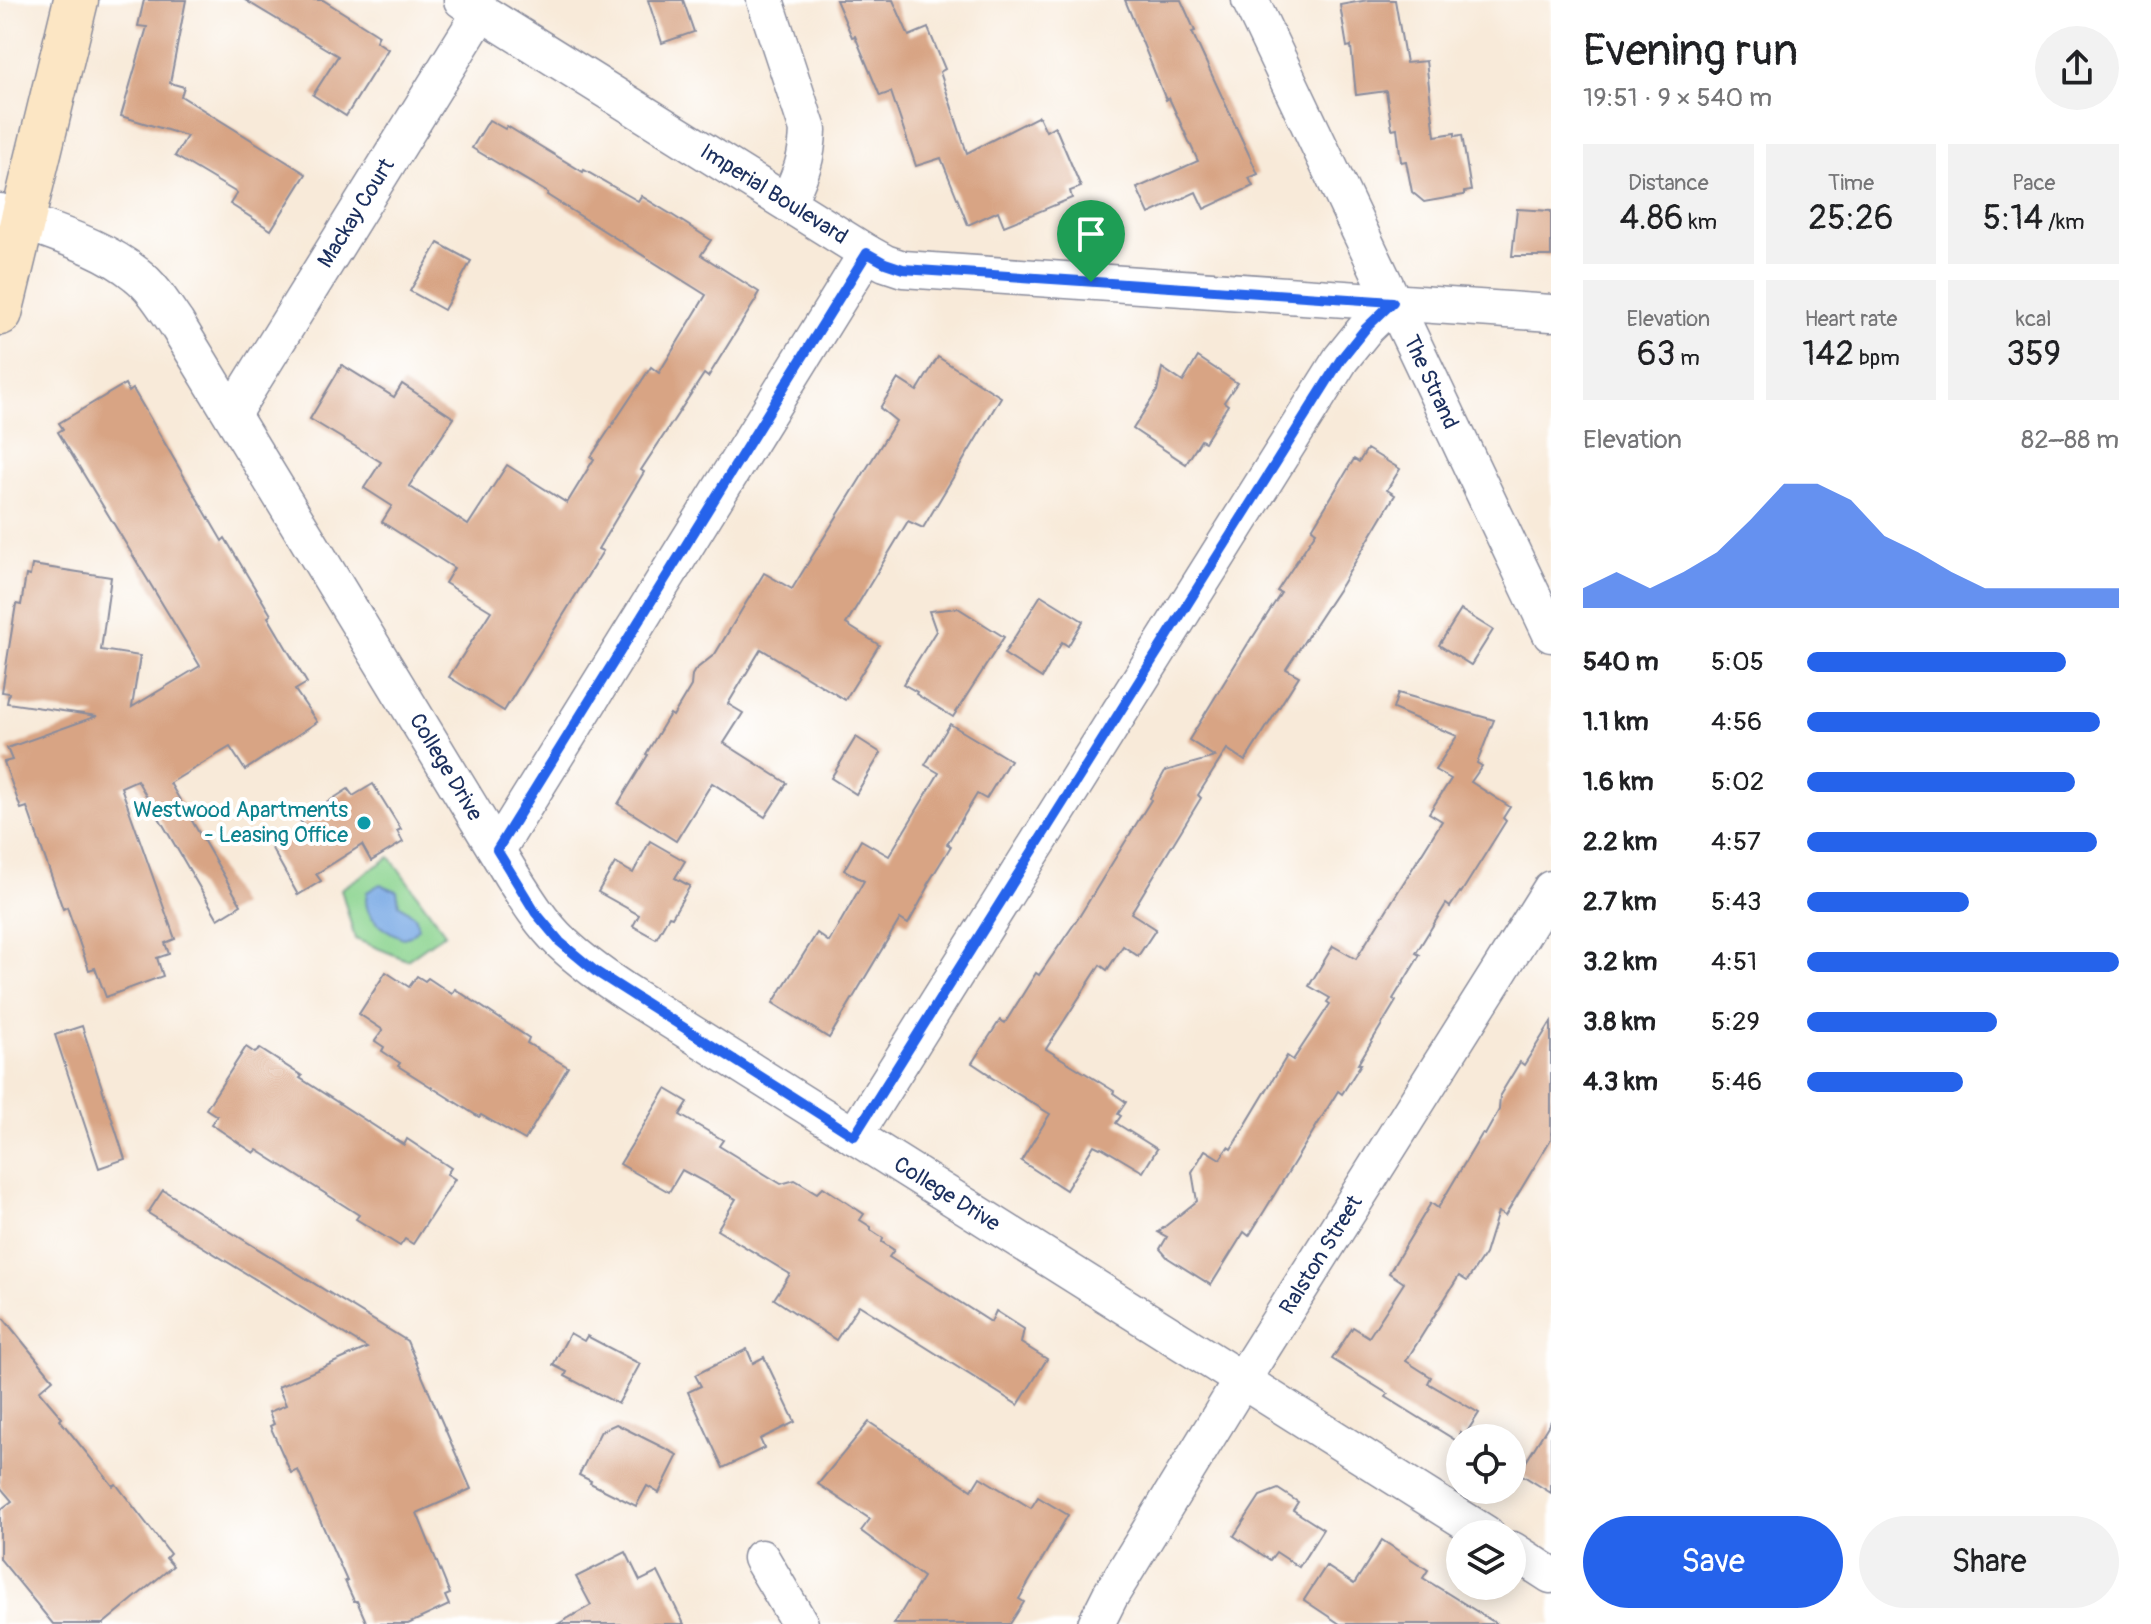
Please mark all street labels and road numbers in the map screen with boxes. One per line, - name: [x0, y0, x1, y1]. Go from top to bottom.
- street label: Imperial Boulevard: [695, 137, 853, 251]
- street label: Mackay Court: [311, 153, 401, 273]
- street label: The Strand: [1397, 331, 1465, 433]
- street label: College Drive: [403, 708, 489, 826]
- street label: College Drive: [889, 1150, 1006, 1238]
- street label: Ralston Street: [1273, 1190, 1369, 1320]

